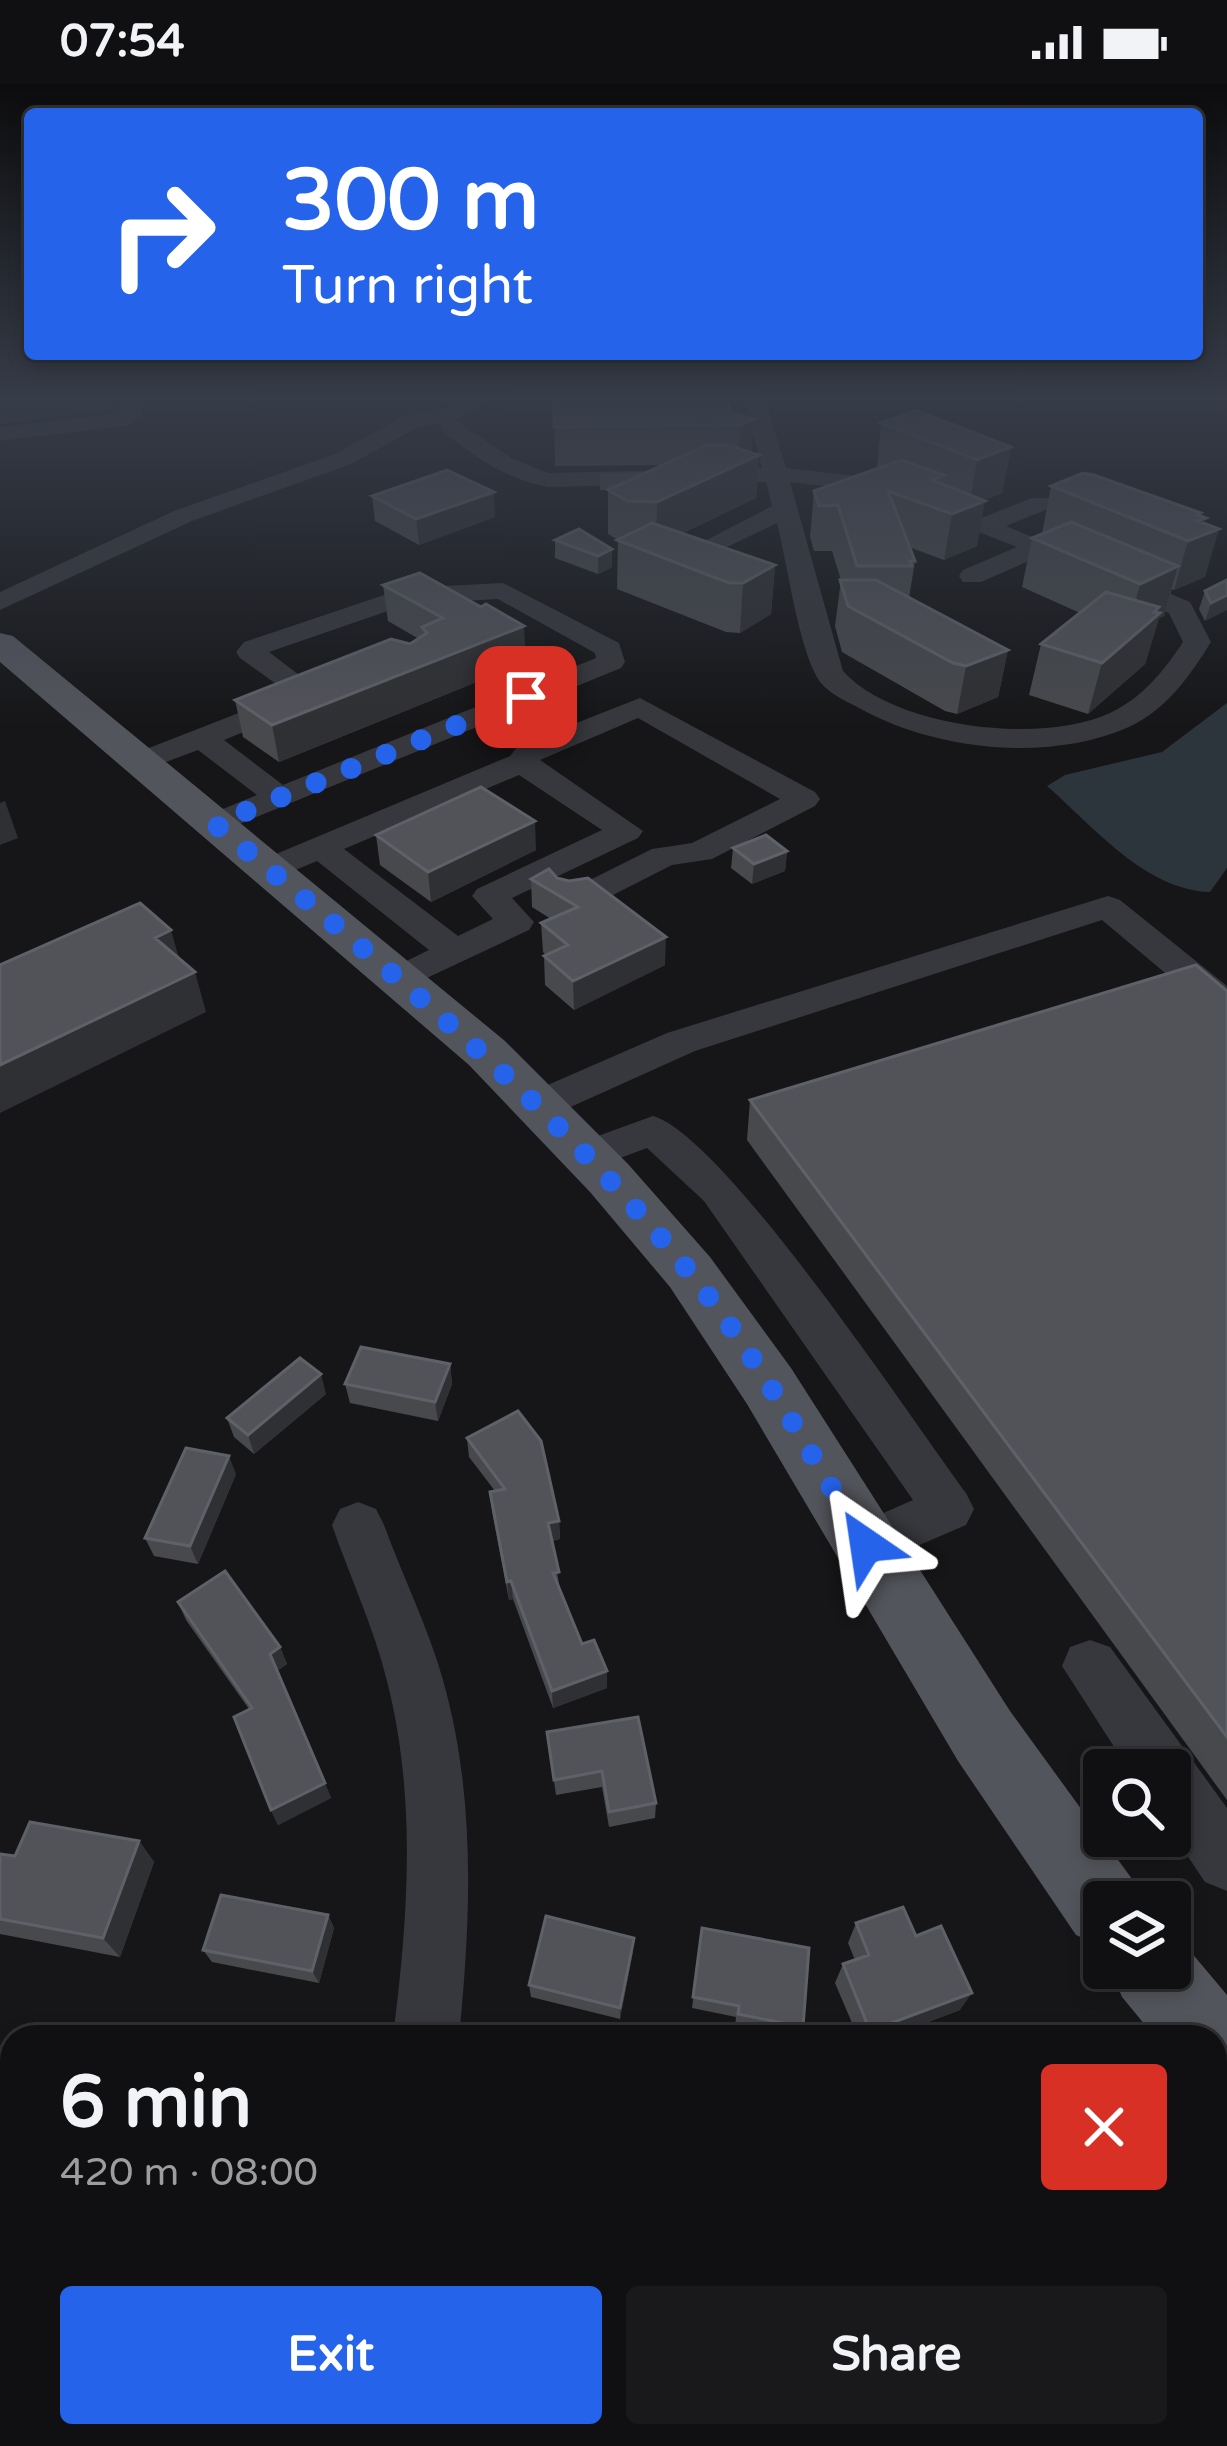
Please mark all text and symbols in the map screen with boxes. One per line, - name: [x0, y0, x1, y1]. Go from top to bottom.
- text: 07:54: [60, 15, 185, 69]
- text: 300 m: [282, 151, 539, 252]
- icon: right: [84, 156, 240, 312]
- text: Turn right: [282, 253, 533, 318]
- pin: [475, 646, 577, 748]
- icon: arrive: [493, 664, 559, 730]
- position arrow: [803, 1482, 929, 1608]
- map controls: [1083, 1749, 1191, 1989]
- button: search: [1083, 1749, 1191, 1857]
- button: layers: [1083, 1881, 1191, 1989]
- text: 6 min: [60, 2060, 252, 2147]
- button: close: [1041, 2064, 1167, 2190]
- text: 420 m · 08:00: [60, 2149, 318, 2196]
- button: Exit: [60, 2286, 602, 2424]
- button: Share: [626, 2286, 1167, 2424]

